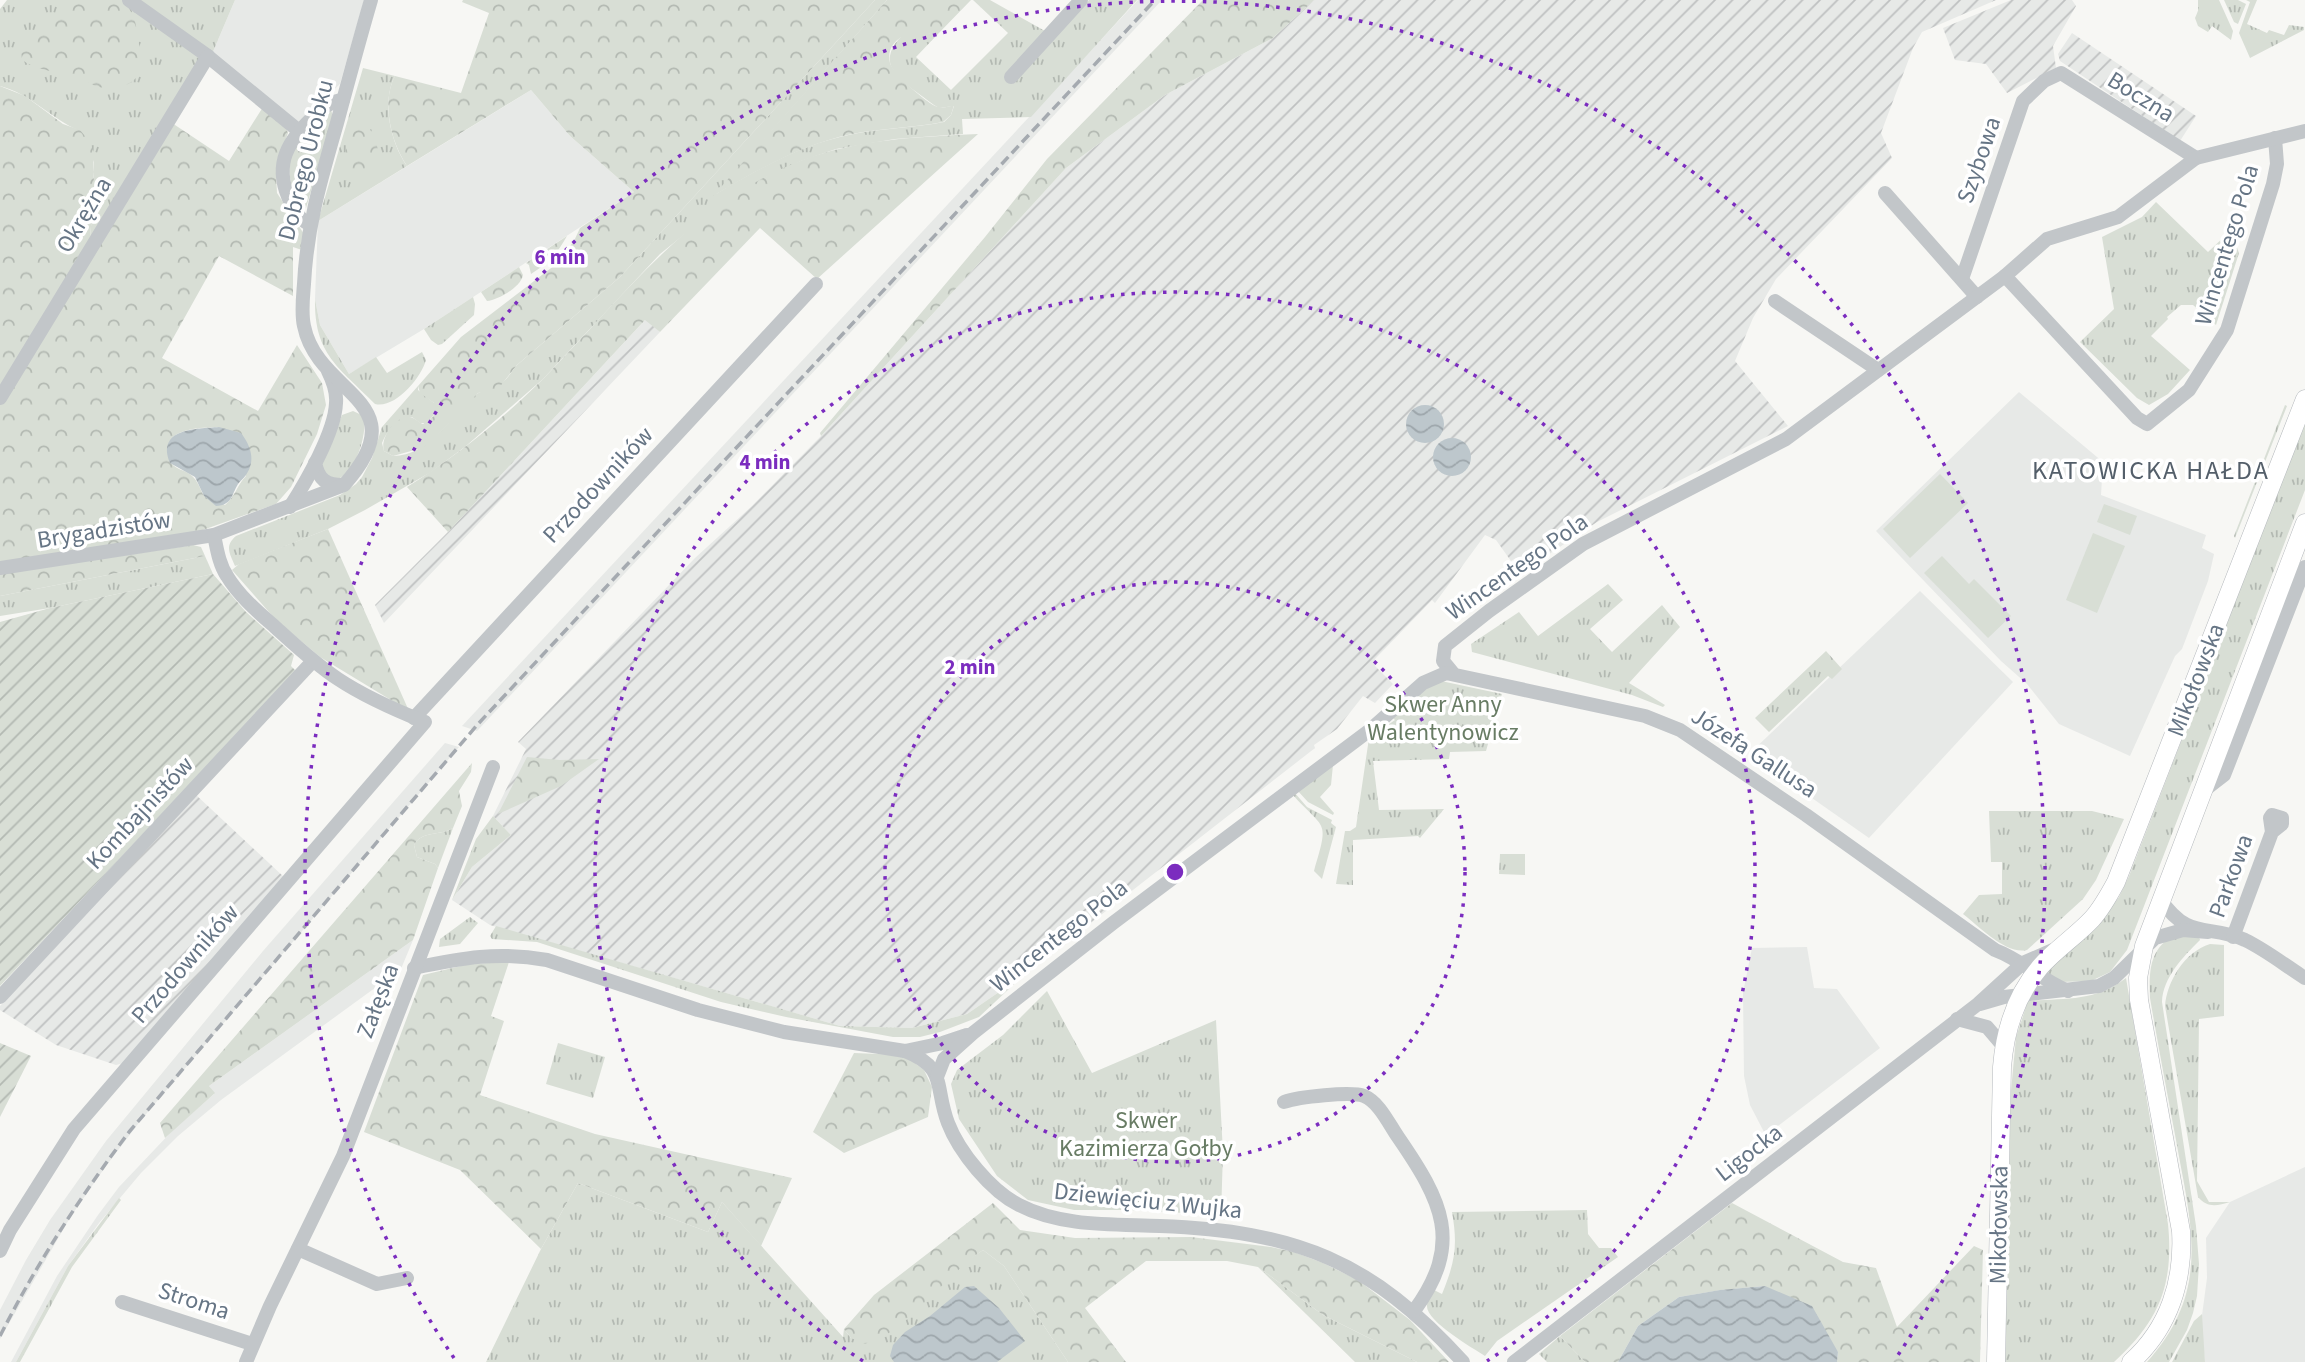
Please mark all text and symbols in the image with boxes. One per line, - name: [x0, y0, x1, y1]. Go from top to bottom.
- street label: Boczna: [2101, 63, 2181, 131]
- street label: Dobrego Urobku: [269, 76, 343, 244]
- street label: Szybowa: [1948, 112, 2010, 208]
- street label: Wincentego Pola: [2186, 160, 2268, 330]
- street label: Okrężna: [48, 170, 120, 260]
- text: 6 min: [534, 242, 586, 272]
- street label: Przodowników: [534, 419, 662, 551]
- text: 4 min: [739, 447, 791, 477]
- district label: KATOWICKA HAŁDA: [2032, 452, 2270, 489]
- street label: Brygadzistów: [35, 502, 173, 558]
- street label: Wincentego Pola: [1439, 505, 1595, 629]
- street label: Mikołowska: [2158, 618, 2234, 742]
- text: 2 min: [944, 652, 996, 682]
- park label: Skwer Anny Walentynowicz: [1367, 687, 1519, 750]
- street label: Józefa Gallusa: [1684, 699, 1824, 807]
- street label: Kombajnistów: [78, 748, 202, 878]
- street label: Parkowa: [2200, 829, 2262, 923]
- centre of rings: [1163, 860, 1187, 884]
- street label: Wincentego Pola: [983, 871, 1135, 1001]
- street label: Przodowników: [123, 896, 247, 1032]
- street label: Załęska: [348, 959, 408, 1043]
- park label: Skwer Kazimierza Gołby: [1059, 1103, 1233, 1166]
- street label: Ligocka: [1708, 1115, 1790, 1191]
- street label: Mikołowska: [1980, 1165, 2018, 1285]
- street label: Dziewięciu z Wujka: [1052, 1174, 1244, 1228]
- street label: Stroma: [154, 1273, 234, 1329]

